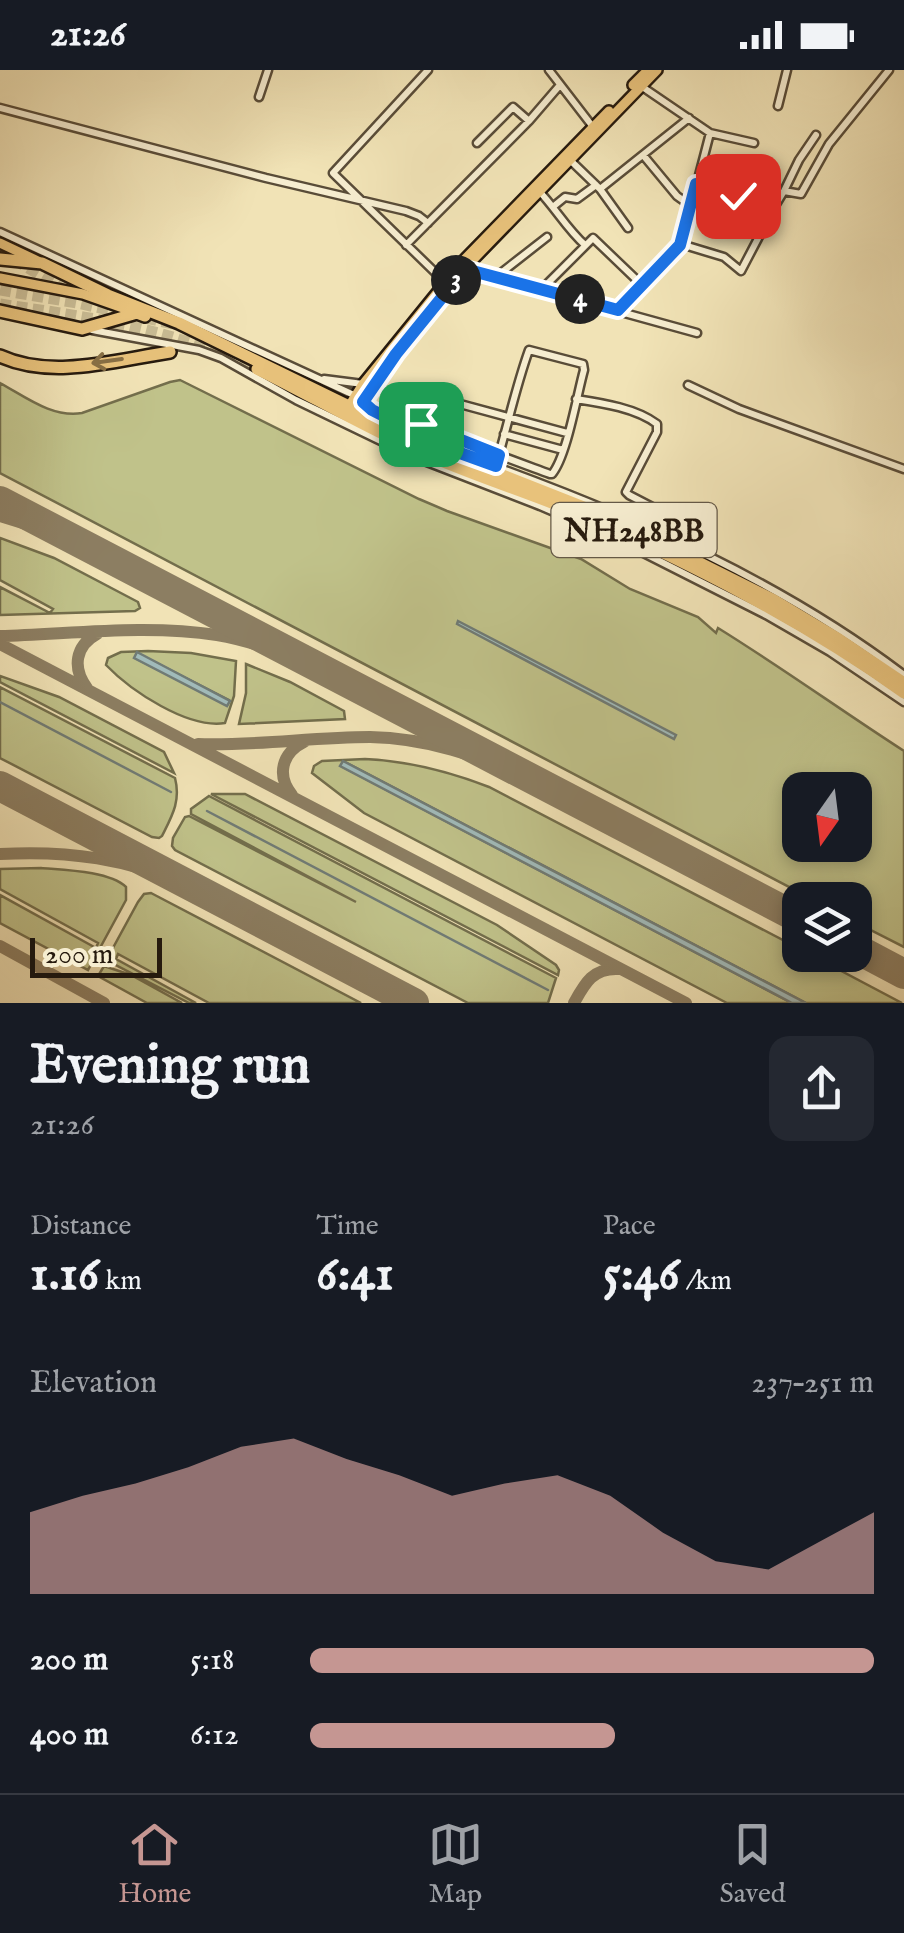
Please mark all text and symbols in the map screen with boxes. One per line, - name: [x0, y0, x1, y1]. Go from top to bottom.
- text: 21:26: [50, 11, 126, 59]
- pin: [696, 154, 781, 239]
- icon: check: [711, 169, 766, 224]
- pin: 3: [431, 255, 481, 305]
- text: 3: [451, 262, 461, 297]
- pin: 4: [555, 274, 605, 324]
- text: 4: [573, 281, 587, 316]
- one-way arrow: [92, 353, 124, 371]
- pin: [379, 382, 464, 467]
- icon: arrive: [394, 397, 449, 452]
- road number: NH248BB: [552, 503, 716, 557]
- north arrow: [782, 772, 872, 862]
- map controls: [782, 772, 872, 972]
- button: layers: [782, 882, 872, 972]
- scale bar: [30, 933, 162, 978]
- text: 200 m: [45, 938, 113, 973]
- text: Evening run: [30, 1032, 310, 1102]
- button: share: [769, 1036, 874, 1141]
- text: 21:26: [30, 1105, 94, 1146]
- text: Distance: [30, 1209, 131, 1244]
- text: Time: [316, 1209, 379, 1244]
- text: Pace: [603, 1209, 656, 1244]
- text: 1.16: [30, 1244, 99, 1307]
- text: 6:41: [316, 1244, 394, 1307]
- text: 5:46: [603, 1244, 680, 1307]
- text: km: [99, 1264, 142, 1299]
- text: /km: [680, 1264, 732, 1299]
- text: Elevation: [30, 1363, 157, 1404]
- text: 237–251 m: [751, 1363, 874, 1404]
- text: 200 m: [30, 1640, 108, 1681]
- text: 5:18: [190, 1640, 235, 1681]
- text: 400 m: [30, 1715, 109, 1756]
- text: 6:12: [190, 1715, 239, 1756]
- tab: Home: [118, 1817, 191, 1912]
- tab: Map: [428, 1817, 483, 1912]
- tab: Saved: [719, 1817, 786, 1912]

